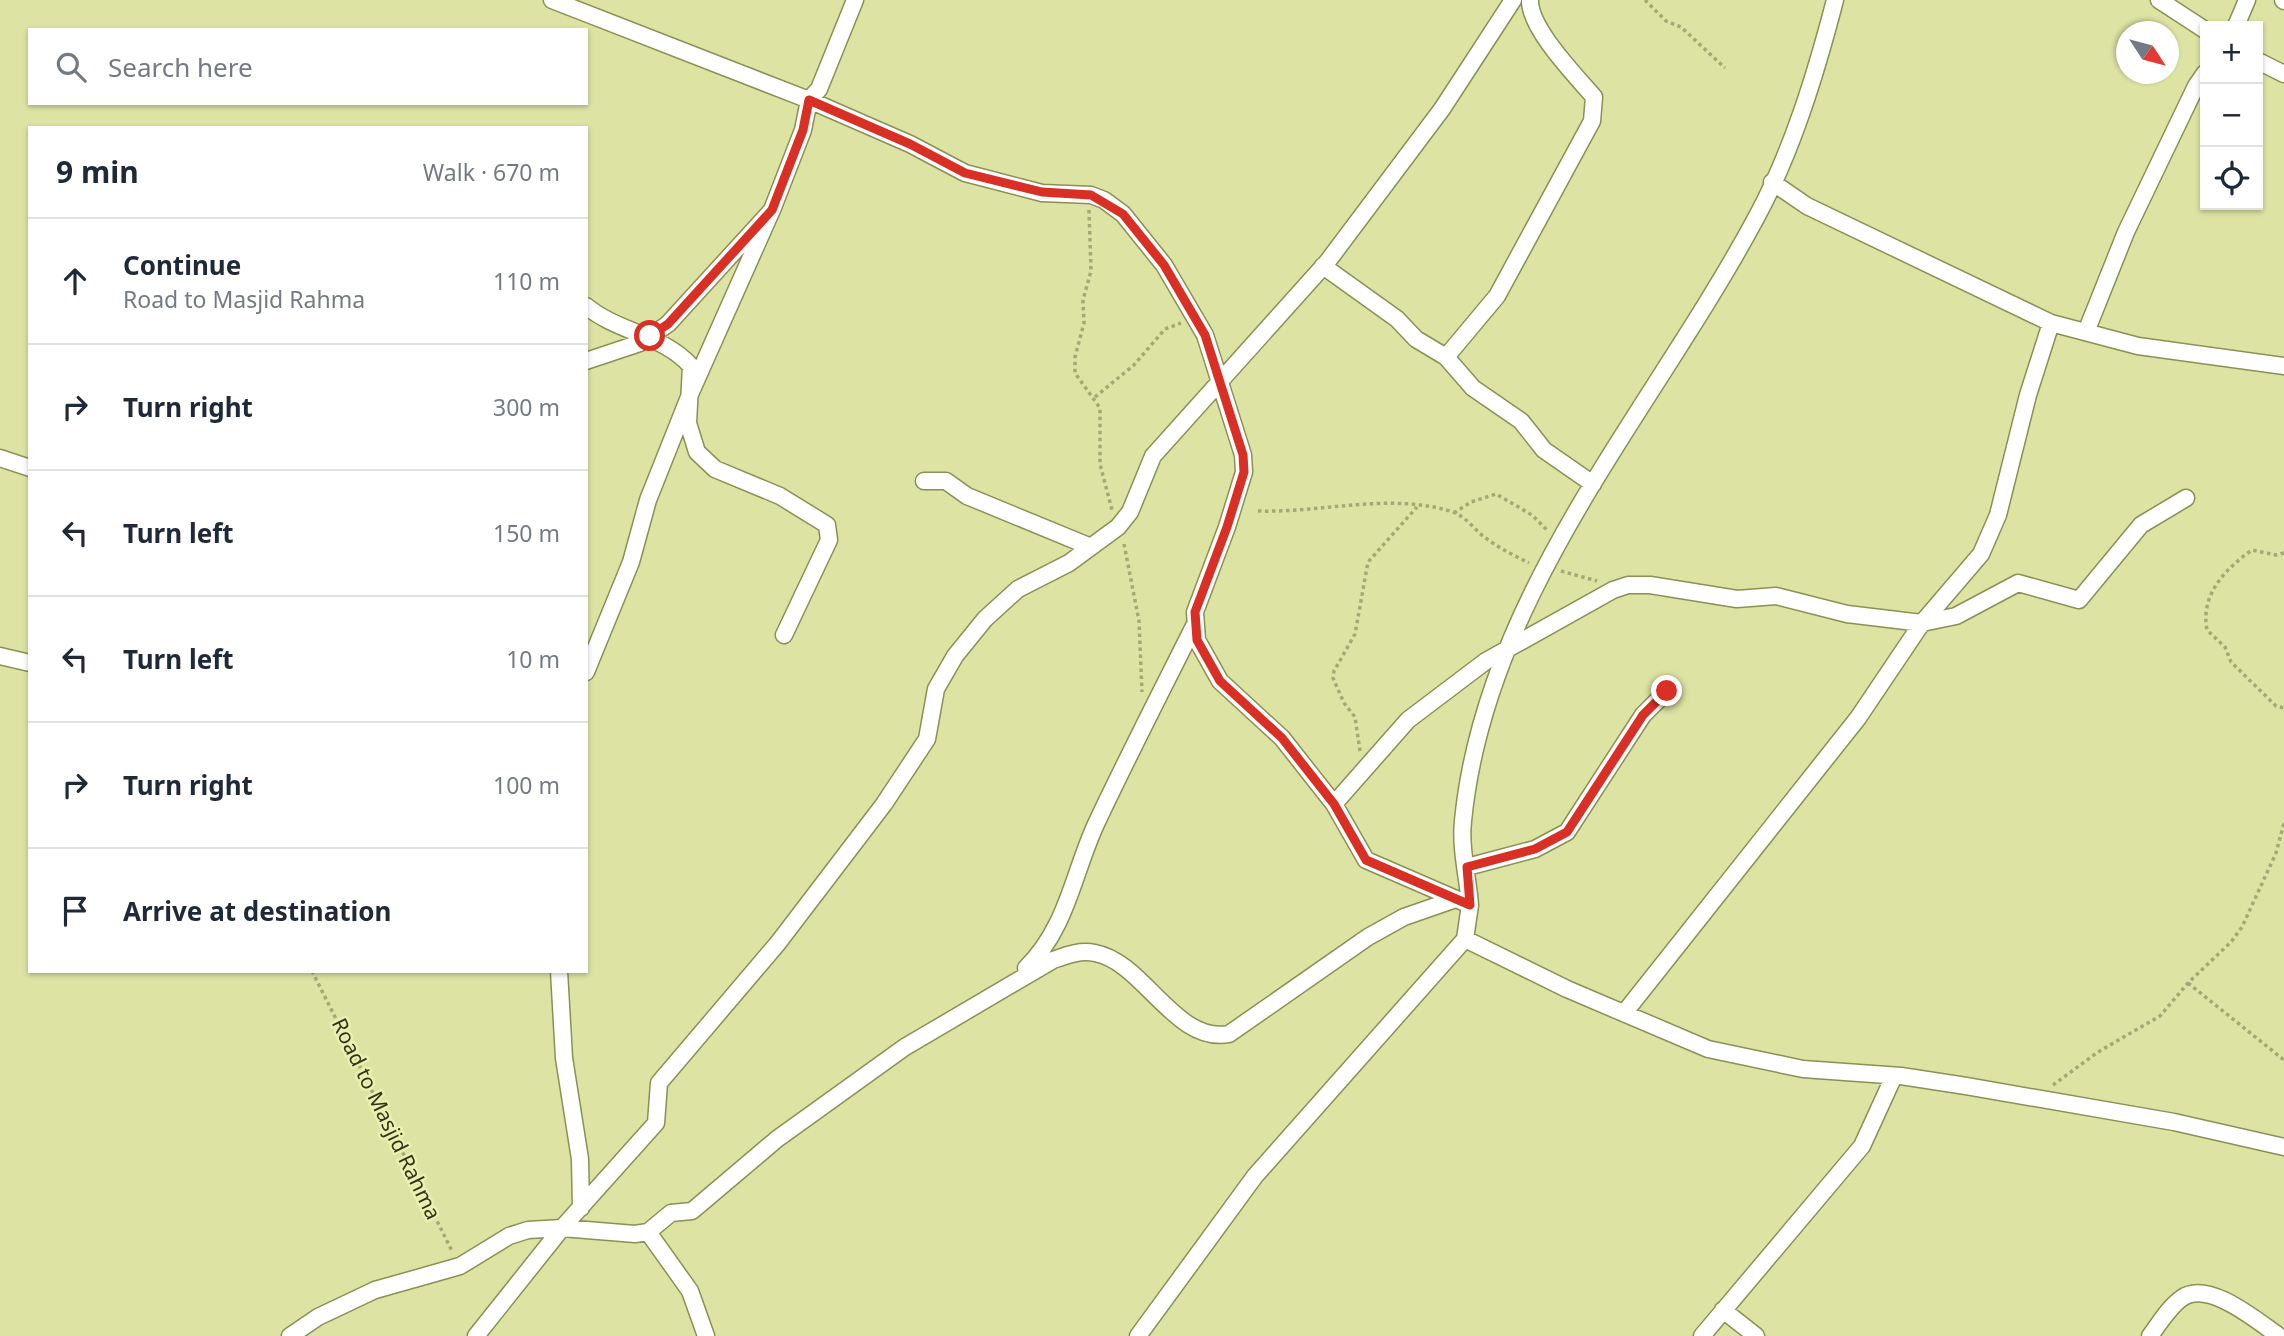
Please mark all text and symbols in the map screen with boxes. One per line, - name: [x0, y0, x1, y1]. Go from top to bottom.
- north arrow: [2116, 21, 2179, 84]
- map controls: [2200, 21, 2263, 210]
- button: +: [2200, 21, 2263, 84]
- search box: [28, 28, 588, 105]
- icon: search: [52, 48, 90, 86]
- text: Search here: [108, 49, 253, 85]
- button: −: [2200, 84, 2263, 147]
- button: locate: [2200, 147, 2263, 210]
- text: 9 min: [56, 151, 139, 192]
- text: Walk · 670 m: [423, 156, 560, 188]
- text: Continue: [123, 247, 241, 283]
- icon: ahead: [56, 262, 94, 300]
- text: 110 m: [493, 265, 560, 297]
- text: Road to Masjid Rahma: [123, 283, 365, 315]
- route start: [634, 320, 665, 351]
- icon: right: [56, 388, 94, 426]
- text: Turn right: [123, 389, 253, 425]
- text: 300 m: [493, 391, 560, 423]
- icon: left: [56, 514, 94, 552]
- text: Turn left: [123, 515, 234, 551]
- text: 150 m: [493, 517, 560, 549]
- icon: left: [56, 640, 94, 678]
- text: Turn left: [123, 641, 234, 677]
- text: 10 m: [506, 643, 560, 675]
- route end: [1651, 675, 1682, 706]
- icon: right: [56, 766, 94, 804]
- text: Turn right: [123, 767, 253, 803]
- text: 100 m: [493, 769, 560, 801]
- icon: arrive: [56, 892, 94, 930]
- text: Arrive at destination: [123, 893, 392, 929]
- street label: Road to Masjid Rahma: [326, 1013, 448, 1224]

